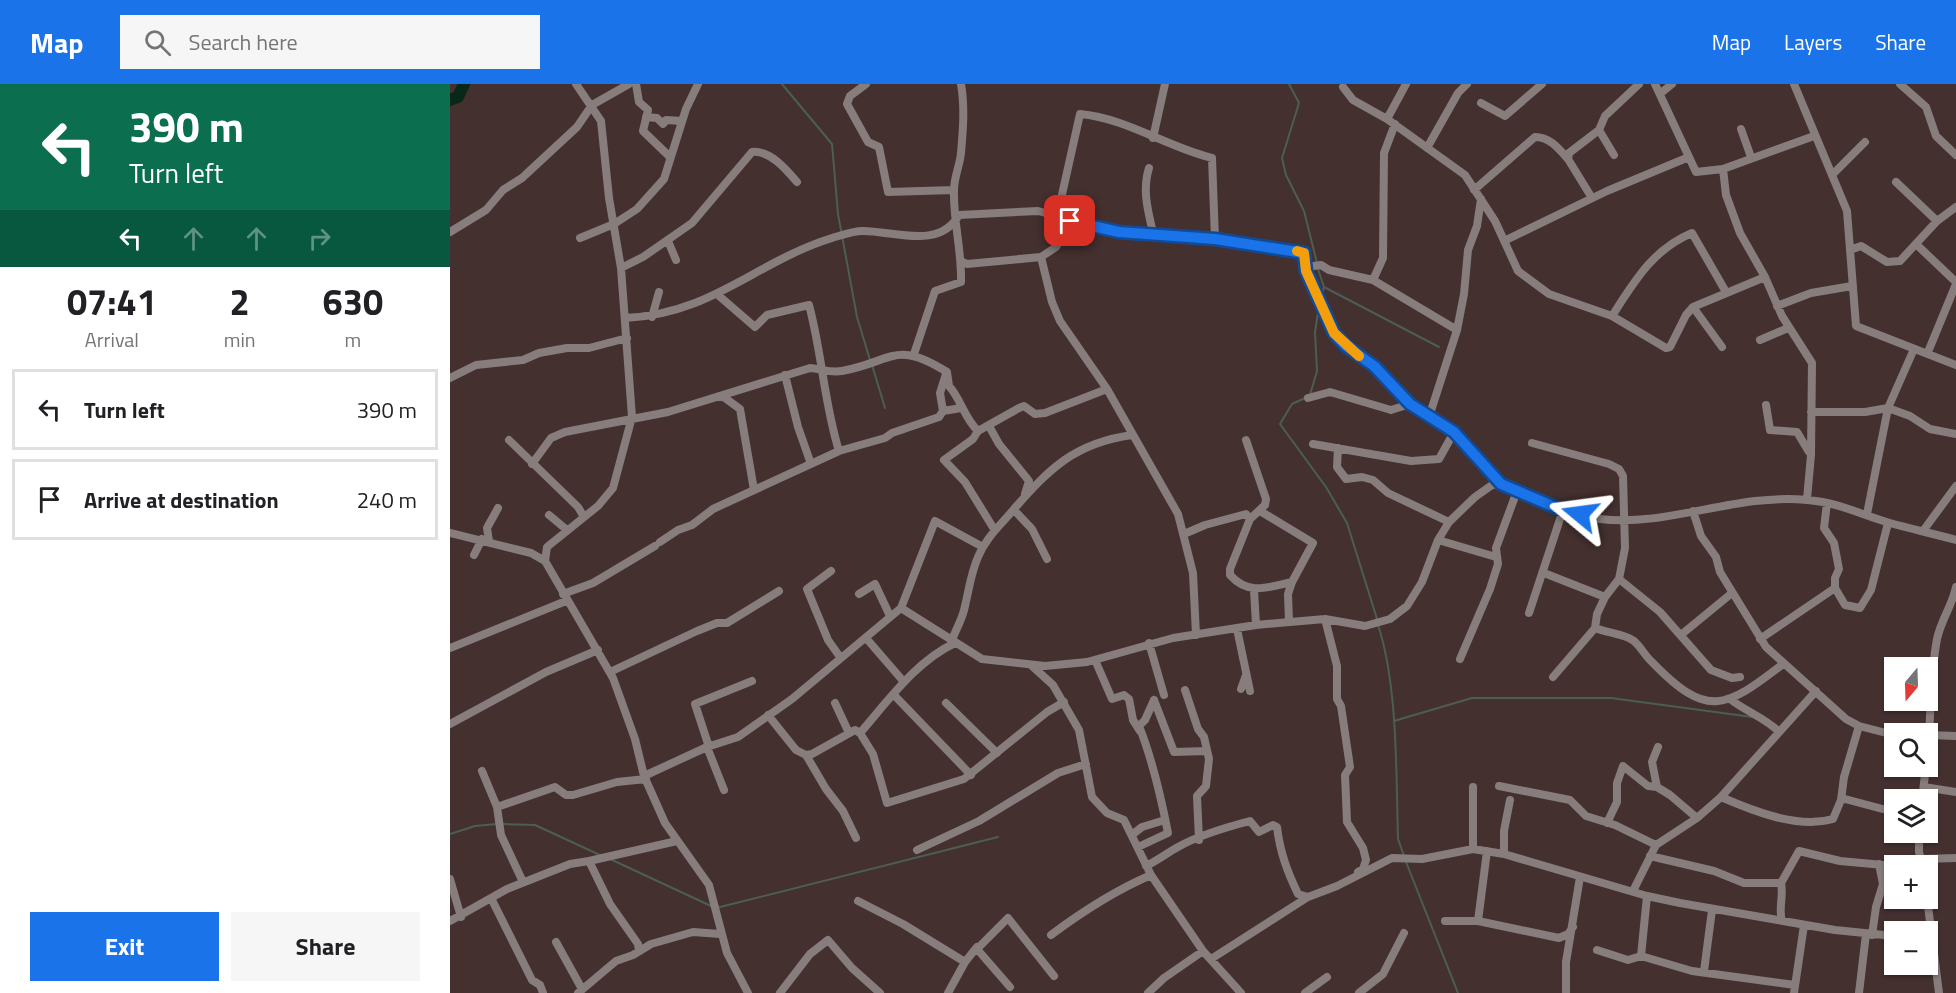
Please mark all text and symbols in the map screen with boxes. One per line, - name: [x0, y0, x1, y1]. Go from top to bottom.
- search box: [120, 15, 540, 69]
- text: Map: [30, 21, 84, 64]
- text: Search here: [189, 25, 298, 59]
- icon: search: [141, 26, 174, 59]
- text: Map: [1712, 26, 1751, 58]
- text: Layers: [1784, 26, 1842, 58]
- text: Share: [1875, 26, 1926, 58]
- text: 390 m: [129, 94, 244, 158]
- icon: left: [30, 108, 108, 186]
- text: Turn left: [129, 152, 223, 193]
- pin: [1044, 195, 1095, 246]
- icon: arrive: [1053, 204, 1086, 237]
- icon: left: [114, 222, 147, 255]
- icon: ahead: [177, 222, 210, 255]
- icon: ahead: [240, 222, 273, 255]
- icon: right: [303, 222, 336, 255]
- text: 07:41: [67, 274, 157, 329]
- text: 2: [230, 274, 250, 329]
- text: 630: [323, 274, 383, 329]
- text: Arrival: [85, 324, 139, 355]
- text: min: [224, 324, 256, 355]
- text: m: [344, 324, 361, 355]
- icon: left: [33, 393, 66, 426]
- text: Turn left: [84, 393, 165, 427]
- text: 390 m: [357, 393, 417, 427]
- position arrow: [1548, 482, 1612, 546]
- icon: arrive: [33, 483, 66, 516]
- text: Arrive at destination: [84, 483, 279, 517]
- text: 240 m: [357, 483, 417, 517]
- north arrow: [1884, 657, 1938, 711]
- map controls: [1884, 657, 1938, 975]
- button: search: [1884, 723, 1938, 777]
- button: layers: [1884, 789, 1938, 843]
- button: +: [1884, 855, 1938, 909]
- button: Exit: [30, 912, 219, 981]
- button: Share: [231, 912, 420, 981]
- button: −: [1884, 921, 1938, 975]

